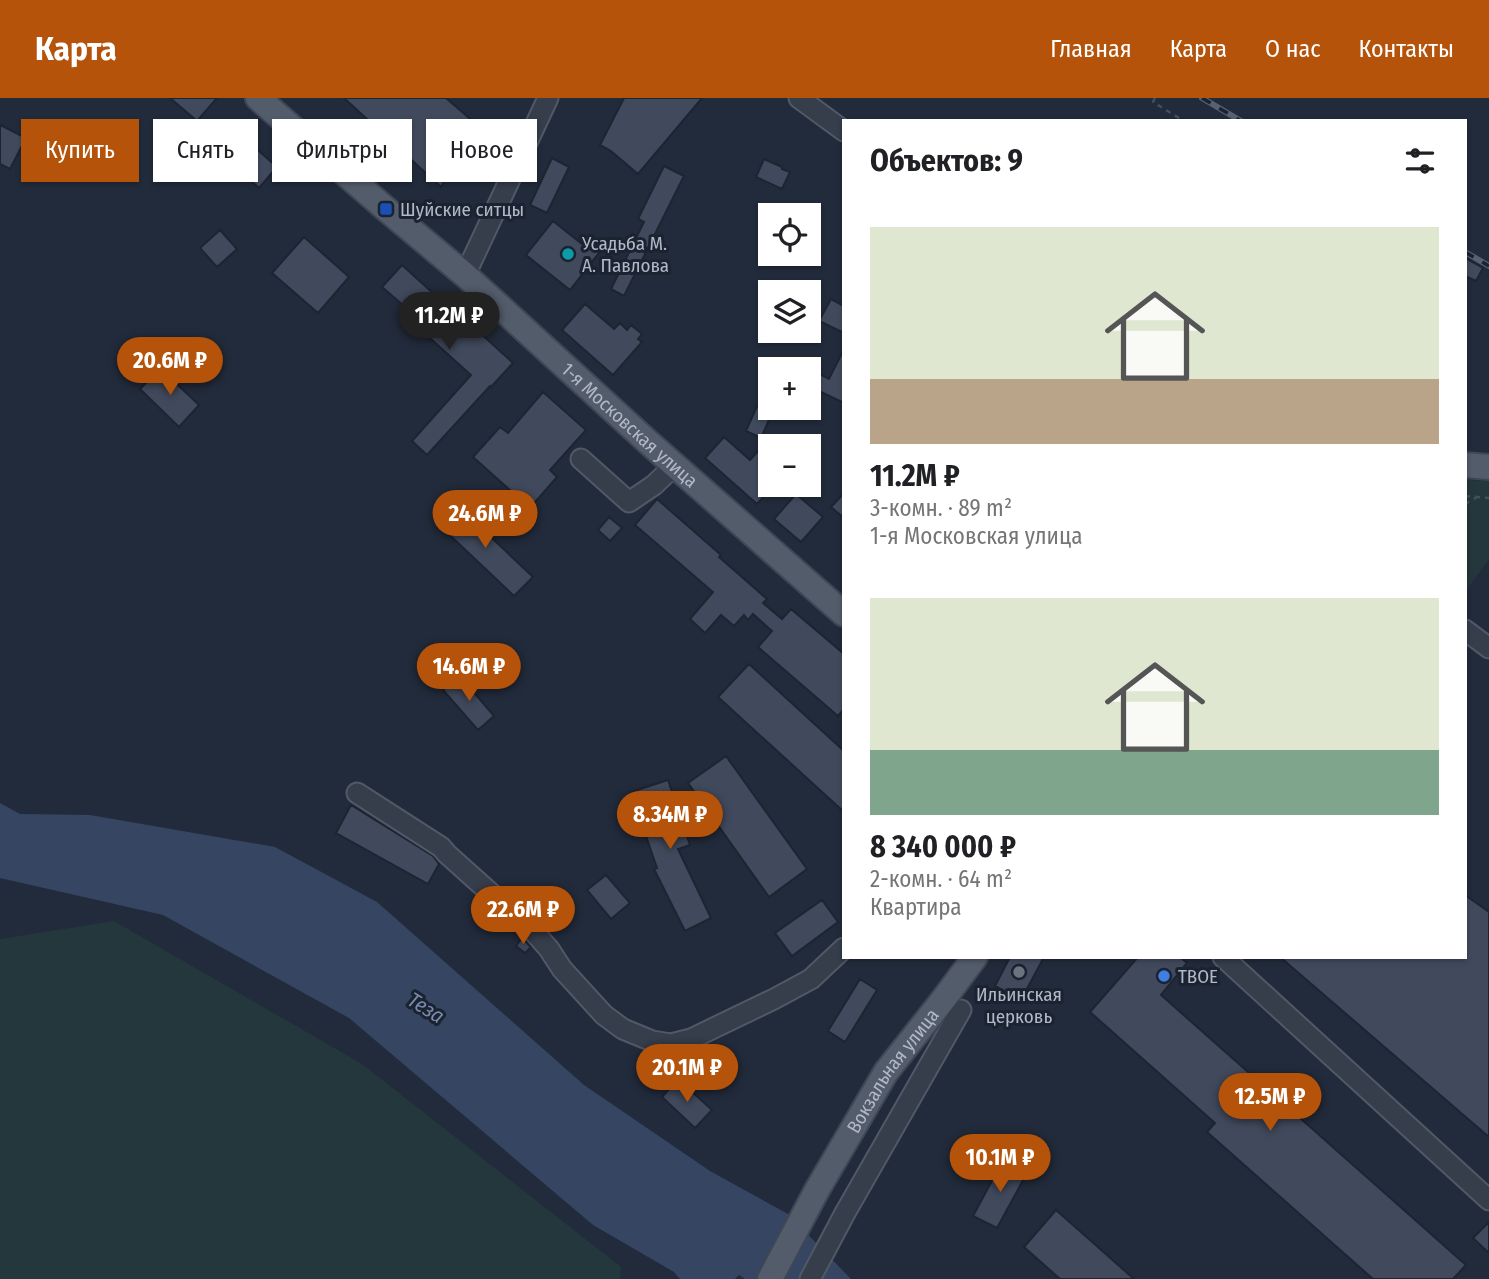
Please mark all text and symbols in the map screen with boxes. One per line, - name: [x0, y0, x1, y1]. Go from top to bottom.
- text: Карта: [35, 29, 117, 69]
- text: Главная: [1050, 35, 1132, 63]
- text: Карта: [1170, 35, 1227, 63]
- text: О нас: [1265, 35, 1320, 63]
- text: Контакты: [1358, 35, 1454, 63]
- chip: Купить: [21, 119, 139, 182]
- chip: Снять: [153, 119, 258, 182]
- chip: Фильтры: [272, 119, 412, 182]
- chip: Новое: [426, 119, 537, 182]
- icon: filters: [1401, 142, 1439, 180]
- text: Объектов: 9: [870, 143, 1023, 179]
- place label: Шуйские ситцы: [400, 198, 524, 221]
- marker: Шуйские ситцы: [378, 201, 394, 217]
- map controls: [758, 203, 821, 497]
- button: locate: [758, 203, 821, 266]
- place label: Усадьба М. А. Павлова: [581, 232, 669, 277]
- marker: Усадьба М. А. Павлова: [560, 246, 576, 262]
- icon: home: [1092, 273, 1218, 399]
- button: layers: [758, 280, 821, 343]
- pin: 11.2M ₽: [384, 292, 514, 352]
- text: 11.2M ₽: [415, 301, 483, 329]
- pin: 20.6M ₽: [105, 338, 235, 397]
- text: 20.6M ₽: [133, 346, 207, 374]
- button: +: [758, 357, 821, 420]
- street label: 1-я Московская улица: [557, 358, 702, 492]
- button: −: [758, 434, 821, 497]
- text: 11.2M ₽: [870, 458, 960, 494]
- pin: 24.6M ₽: [420, 490, 550, 550]
- text: 3-комн. · 89 m²: [870, 494, 1012, 522]
- text: 24.6M ₽: [449, 499, 521, 527]
- text: 1-я Московская улица: [870, 522, 1082, 550]
- pin: 14.6M ₽: [404, 644, 534, 703]
- icon: home: [1092, 644, 1218, 770]
- text: 14.6M ₽: [433, 652, 505, 680]
- pin: 8.34M ₽: [605, 792, 735, 851]
- text: 8.34M ₽: [633, 800, 707, 828]
- text: 8 340 000 ₽: [870, 829, 1016, 865]
- text: 2-комн. · 64 m²: [870, 865, 1012, 893]
- pin: 22.6M ₽: [458, 886, 588, 946]
- text: Квартира: [870, 893, 962, 921]
- text: 22.6M ₽: [487, 895, 559, 923]
- marker: Ильинская церковь: [1011, 964, 1027, 980]
- place label: ТВОЕ: [1178, 965, 1218, 988]
- marker: ТВОЕ: [1156, 968, 1172, 984]
- place label: Ильинская церковь: [976, 983, 1062, 1028]
- water label: Теза: [403, 987, 449, 1029]
- street label: Вокзальная улица: [842, 1004, 944, 1137]
- pin: 20.1M ₽: [622, 1044, 752, 1104]
- text: 20.1M ₽: [652, 1053, 722, 1081]
- pin: 12.5M ₽: [1205, 1074, 1335, 1133]
- text: 12.5M ₽: [1235, 1082, 1305, 1110]
- pin: 10.1M ₽: [935, 1134, 1065, 1194]
- text: 10.1M ₽: [966, 1143, 1034, 1171]

